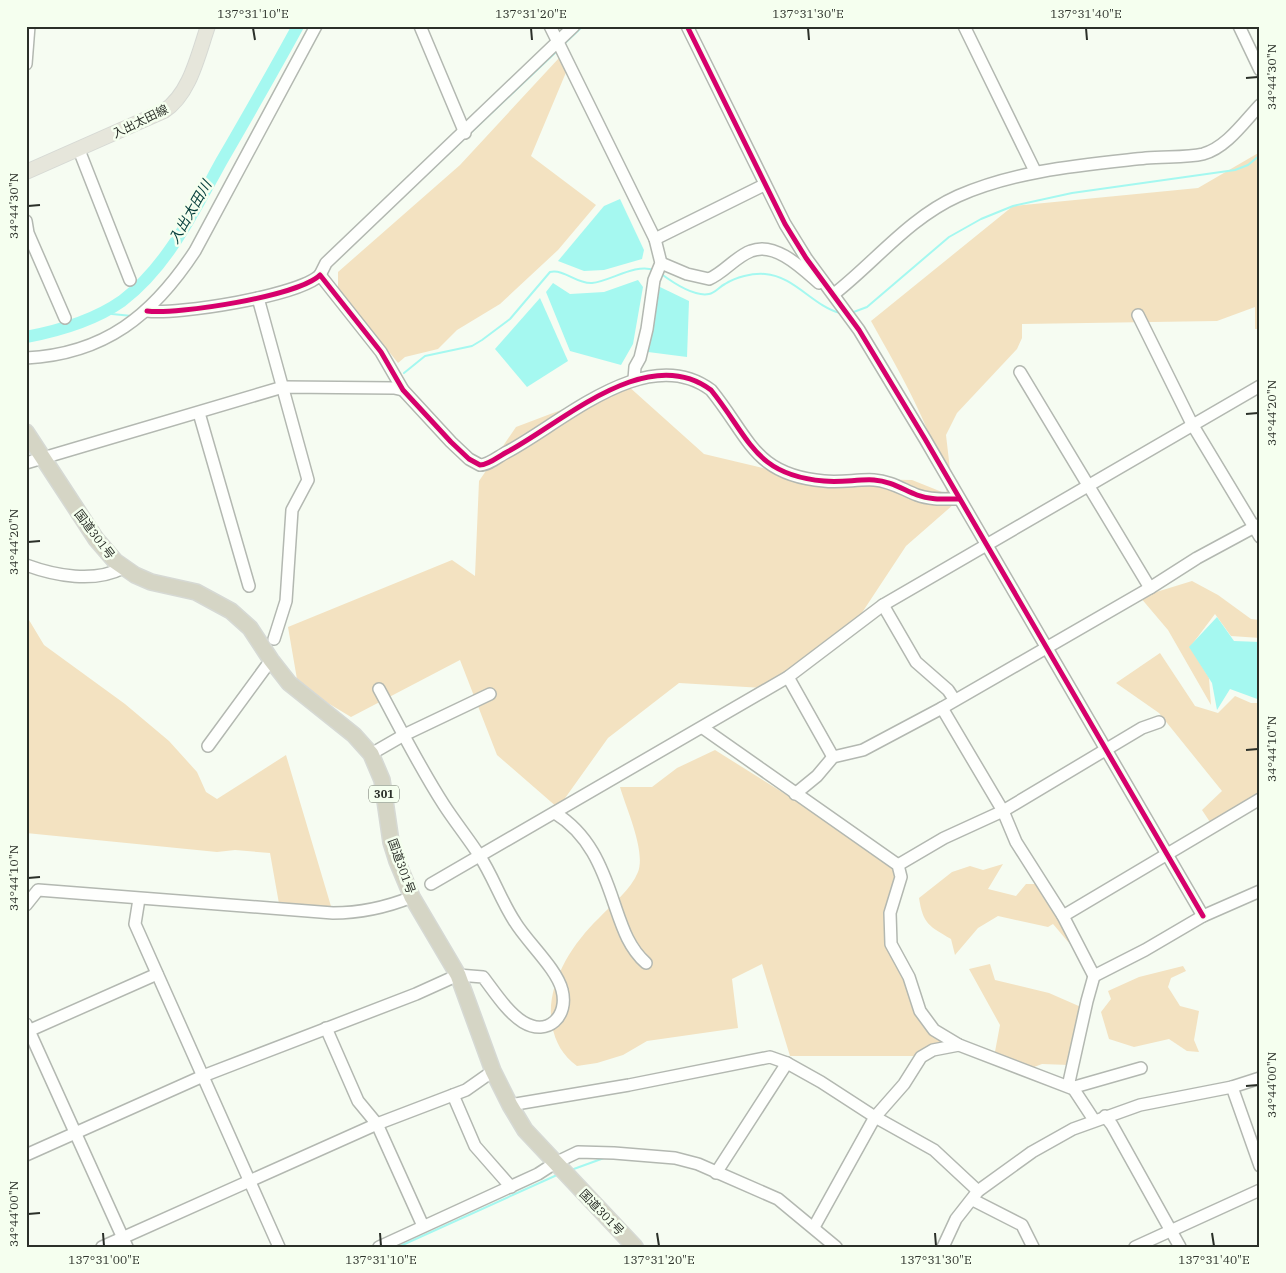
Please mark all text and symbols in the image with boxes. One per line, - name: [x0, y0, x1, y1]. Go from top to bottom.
- text: 137°31'10"E: [217, 6, 289, 21]
- text: 137°31'20"E: [495, 6, 567, 21]
- text: 137°31'30"E: [772, 6, 844, 21]
- text: 137°31'40"E: [1050, 6, 1122, 21]
- text: 34°44'30"N: [1264, 44, 1279, 110]
- street label: 入出太田線: [110, 101, 170, 141]
- text: 34°44'30"N: [6, 173, 21, 239]
- water label: 入出太田川: [165, 175, 216, 247]
- text: 34°44'20"N: [1264, 380, 1279, 446]
- street label: 国道301号: [72, 506, 118, 562]
- text: 34°44'20"N: [6, 509, 21, 575]
- text: 34°44'10"N: [1264, 716, 1279, 782]
- road number: 301: [369, 786, 399, 802]
- street label: 国道301号: [385, 836, 419, 896]
- text: 34°44'10"N: [6, 845, 21, 911]
- text: 34°44'00"N: [1264, 1052, 1279, 1118]
- text: 34°44'00"N: [6, 1181, 21, 1247]
- street label: 国道301号: [577, 1186, 627, 1238]
- text: 137°31'00"E: [68, 1252, 140, 1267]
- text: 137°31'10"E: [345, 1252, 417, 1267]
- text: 137°31'20"E: [623, 1252, 695, 1267]
- text: 137°31'30"E: [900, 1252, 972, 1267]
- text: 137°31'40"E: [1178, 1252, 1250, 1267]

